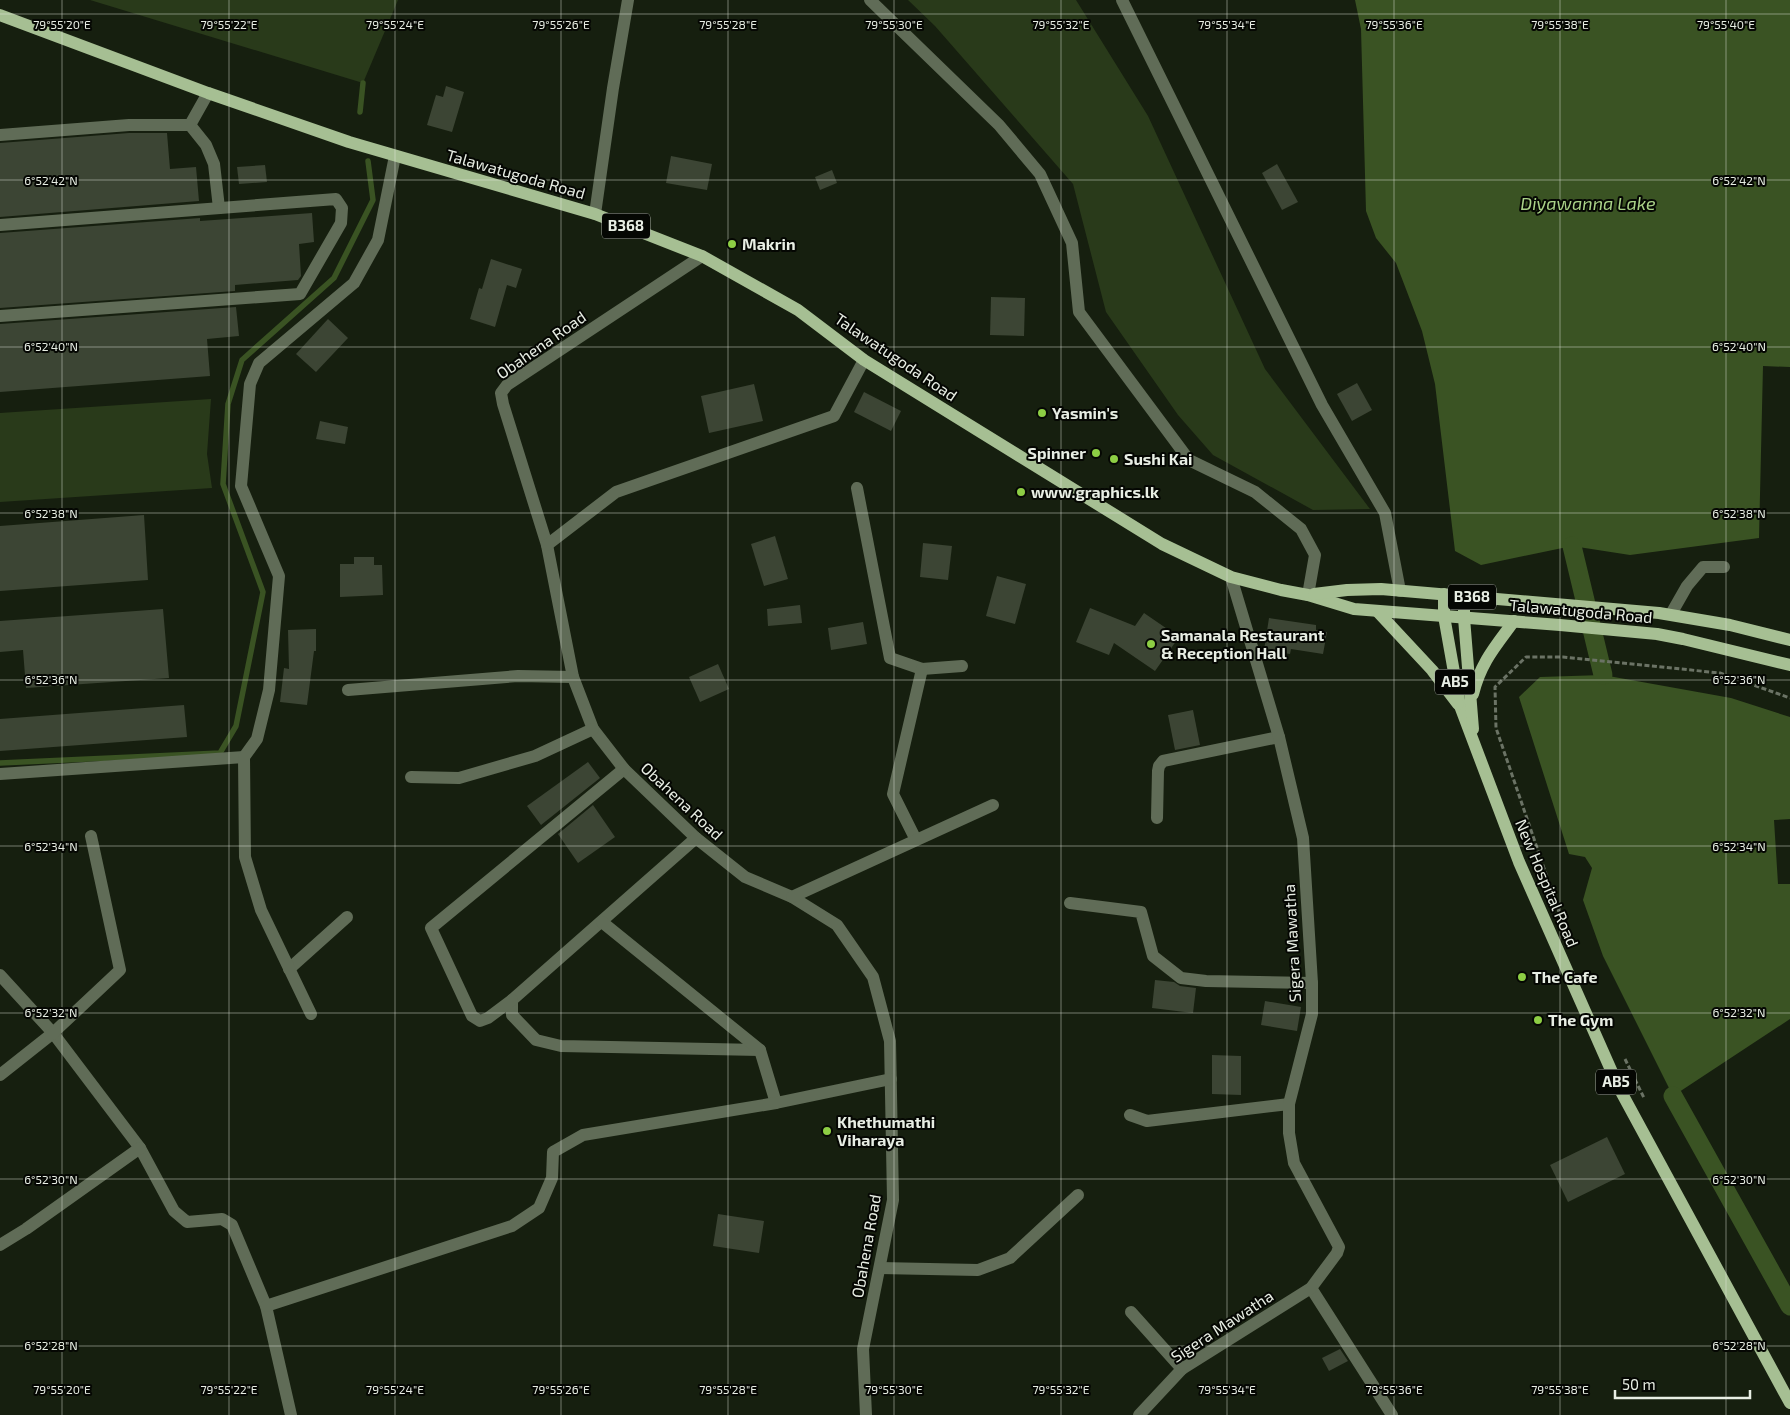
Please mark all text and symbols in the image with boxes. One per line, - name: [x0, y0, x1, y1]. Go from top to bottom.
- text: 79°55'20"E: [33, 17, 91, 31]
- text: 79°55'22"E: [200, 17, 258, 31]
- text: 79°55'24"E: [366, 17, 424, 31]
- text: 79°55'26"E: [532, 17, 590, 31]
- text: 79°55'28"E: [699, 17, 757, 31]
- text: 79°55'30"E: [865, 17, 923, 31]
- text: 79°55'32"E: [1032, 17, 1090, 31]
- text: 79°55'34"E: [1198, 17, 1256, 31]
- text: 79°55'36"E: [1365, 17, 1423, 31]
- text: 79°55'38"E: [1531, 17, 1589, 31]
- text: 79°55'40"E: [1697, 17, 1755, 31]
- street label: Talawatugoda Road: [445, 145, 588, 202]
- text: 6°52'42"N: [24, 173, 78, 187]
- text: 6°52'42"N: [1712, 173, 1766, 187]
- water label: Diyawanna Lake: [1520, 192, 1656, 214]
- road number: B368: [602, 214, 650, 238]
- place label: Makrin: [742, 234, 796, 253]
- marker: Makrin: [726, 238, 738, 250]
- street label: Obahena Road: [492, 307, 589, 382]
- street label: Talawatugoda Road: [831, 309, 961, 405]
- text: 6°52'40"N: [24, 339, 78, 353]
- text: 6°52'40"N: [1712, 339, 1766, 353]
- place label: Yasmin's: [1052, 403, 1118, 422]
- marker: Yasmin's: [1036, 407, 1048, 419]
- place label: Spinner: [1028, 443, 1086, 462]
- marker: Spinner: [1090, 447, 1102, 459]
- place label: Sushi Kai: [1124, 449, 1193, 468]
- marker: Sushi Kai: [1108, 453, 1120, 465]
- place label: www.graphics.lk: [1031, 482, 1159, 501]
- marker: www.graphics.lk: [1015, 486, 1027, 498]
- text: 6°52'38"N: [24, 506, 78, 520]
- text: 6°52'38"N: [1712, 506, 1766, 520]
- road number: B368: [1448, 584, 1496, 610]
- street label: Talawatugoda Road: [1509, 595, 1653, 626]
- place label: Samanala Restaurant & Reception Hall: [1161, 625, 1325, 662]
- marker: Samanala Restaurant & Reception Hall: [1145, 638, 1157, 650]
- road number: AB5: [1435, 670, 1475, 694]
- text: 6°52'36"N: [24, 672, 78, 686]
- text: 6°52'36"N: [1712, 672, 1766, 686]
- street label: Obahena Road: [637, 758, 727, 843]
- street label: New Hospital Road: [1512, 816, 1583, 950]
- text: 6°52'34"N: [24, 839, 78, 853]
- text: 6°52'34"N: [1712, 839, 1766, 853]
- street label: Sigera Mawatha: [1279, 884, 1304, 1002]
- place label: The Cafe: [1532, 967, 1598, 986]
- marker: The Cafe: [1516, 971, 1528, 983]
- text: 6°52'32"N: [24, 1005, 78, 1019]
- text: 6°52'32"N: [1712, 1005, 1766, 1019]
- place label: The Gym: [1548, 1010, 1613, 1030]
- marker: The Gym: [1532, 1014, 1544, 1026]
- road number: AB5: [1596, 1070, 1636, 1094]
- place label: Khethumathi Viharaya: [837, 1112, 935, 1150]
- marker: Khethumathi Viharaya: [821, 1125, 833, 1137]
- text: 6°52'30"N: [24, 1172, 78, 1186]
- text: 6°52'30"N: [1712, 1172, 1766, 1186]
- street label: Obahena Road: [847, 1193, 884, 1299]
- street label: Sigera Mawatha: [1167, 1285, 1276, 1366]
- text: 6°52'28"N: [24, 1338, 78, 1352]
- text: 6°52'28"N: [1712, 1338, 1766, 1352]
- scale bar: [1615, 1368, 1750, 1400]
- text: 50 m: [1622, 1375, 1656, 1393]
- text: 79°55'20"E: [33, 1382, 91, 1396]
- text: 79°55'22"E: [200, 1382, 258, 1396]
- text: 79°55'24"E: [366, 1382, 424, 1396]
- text: 79°55'26"E: [532, 1382, 590, 1396]
- text: 79°55'28"E: [699, 1382, 757, 1396]
- text: 79°55'30"E: [865, 1382, 923, 1396]
- text: 79°55'32"E: [1032, 1382, 1090, 1396]
- text: 79°55'34"E: [1198, 1382, 1256, 1396]
- text: 79°55'36"E: [1365, 1382, 1423, 1396]
- text: 79°55'38"E: [1531, 1382, 1589, 1396]

